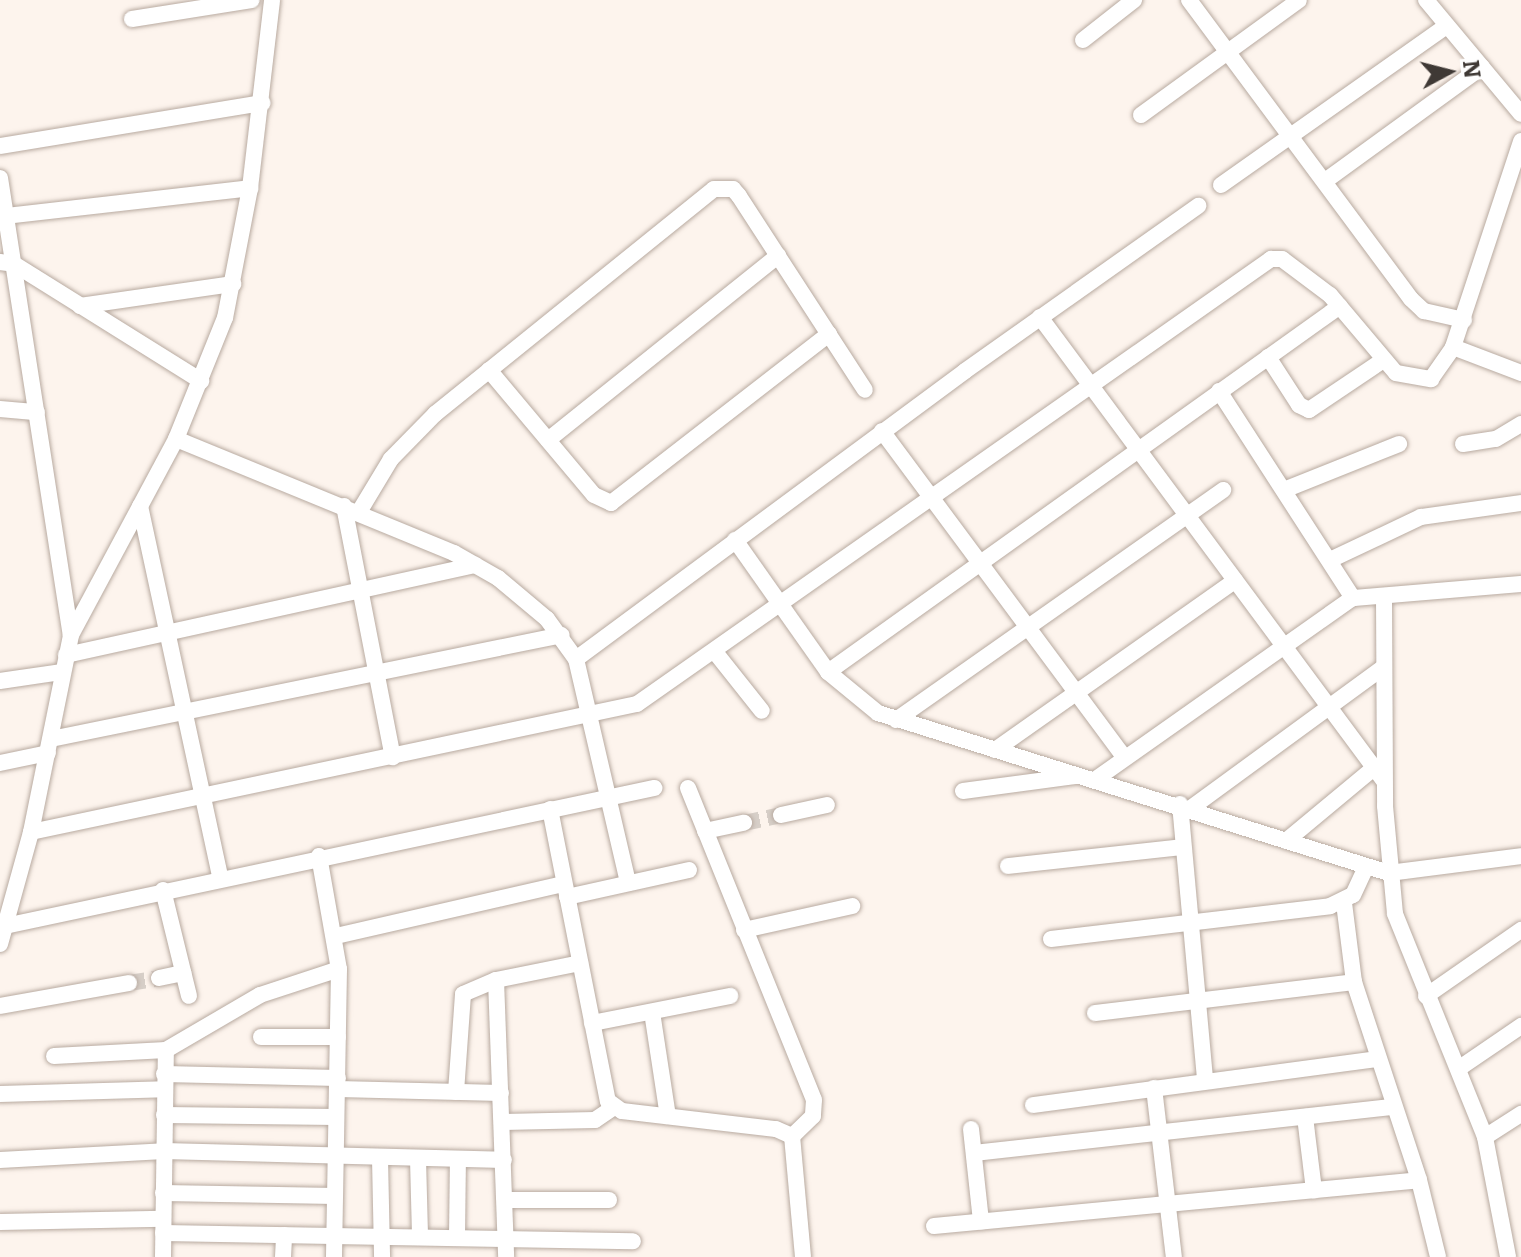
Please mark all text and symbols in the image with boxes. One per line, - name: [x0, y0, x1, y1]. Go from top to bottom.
- north arrow: [1409, 32, 1489, 112]
- text: N: [1456, 58, 1491, 80]

